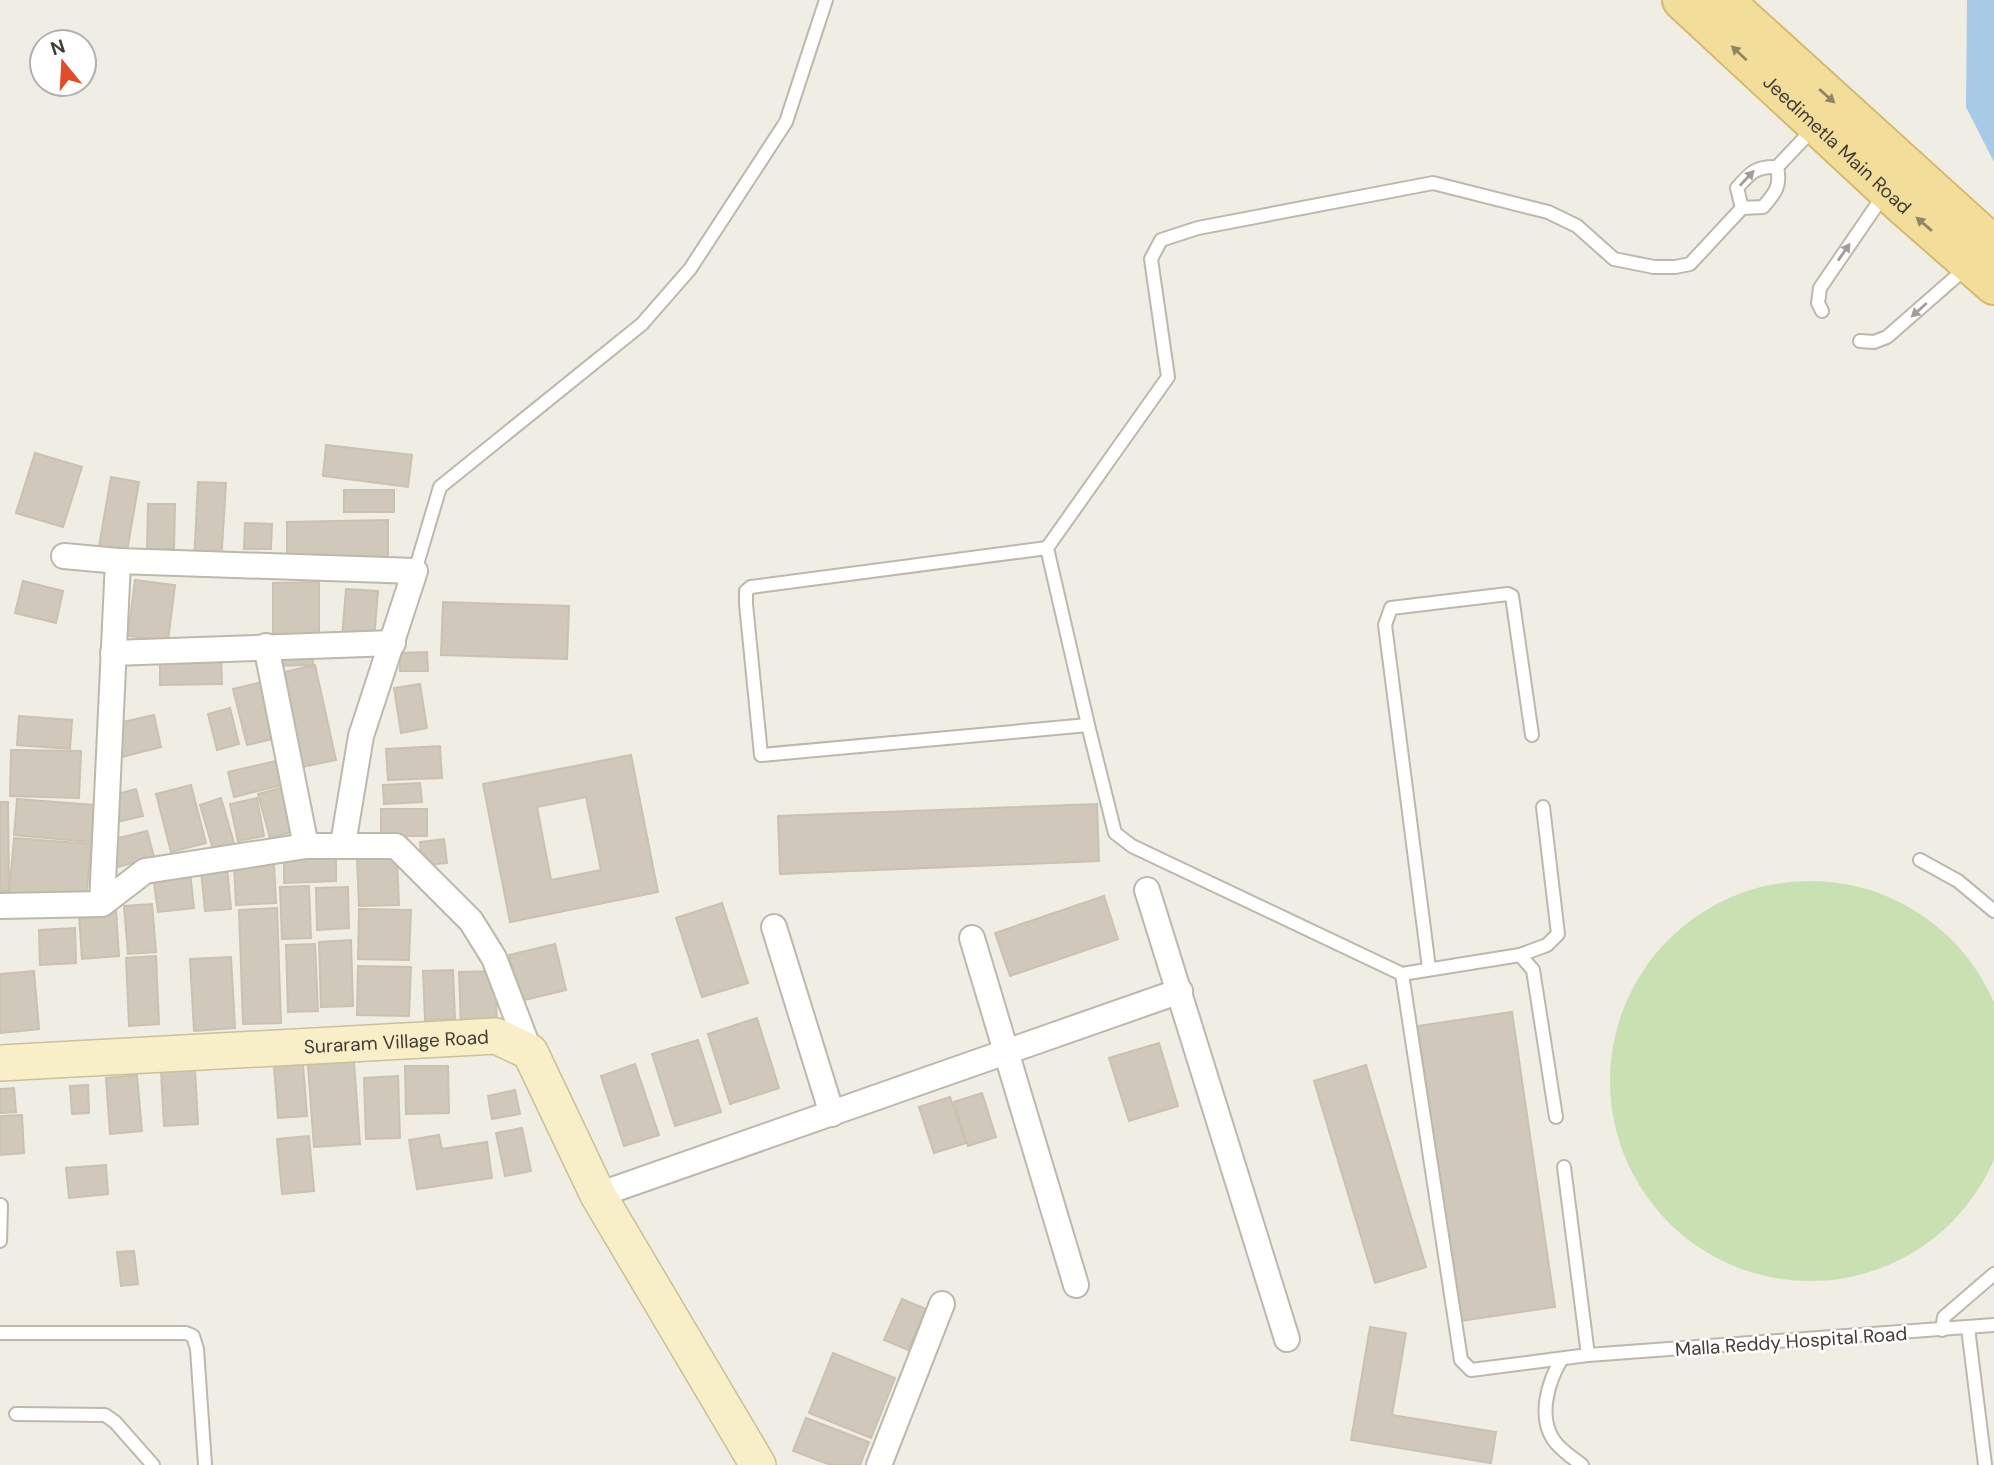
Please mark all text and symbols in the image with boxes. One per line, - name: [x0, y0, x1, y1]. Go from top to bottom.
- north arrow: [28, 28, 98, 98]
- text: N: [47, 33, 68, 61]
- one-way arrow: [1730, 45, 1748, 61]
- street label: Jeedimetla Main Road: [1758, 70, 1916, 219]
- one-way arrow: [1818, 88, 1836, 104]
- one-way arrow: [1738, 170, 1754, 187]
- one-way arrow: [1915, 216, 1933, 232]
- one-way arrow: [1837, 243, 1851, 261]
- one-way arrow: [1910, 302, 1928, 318]
- street label: Suraram Village Road: [303, 1024, 490, 1059]
- street label: Malla Reddy Hospital Road: [1674, 1321, 1908, 1362]

